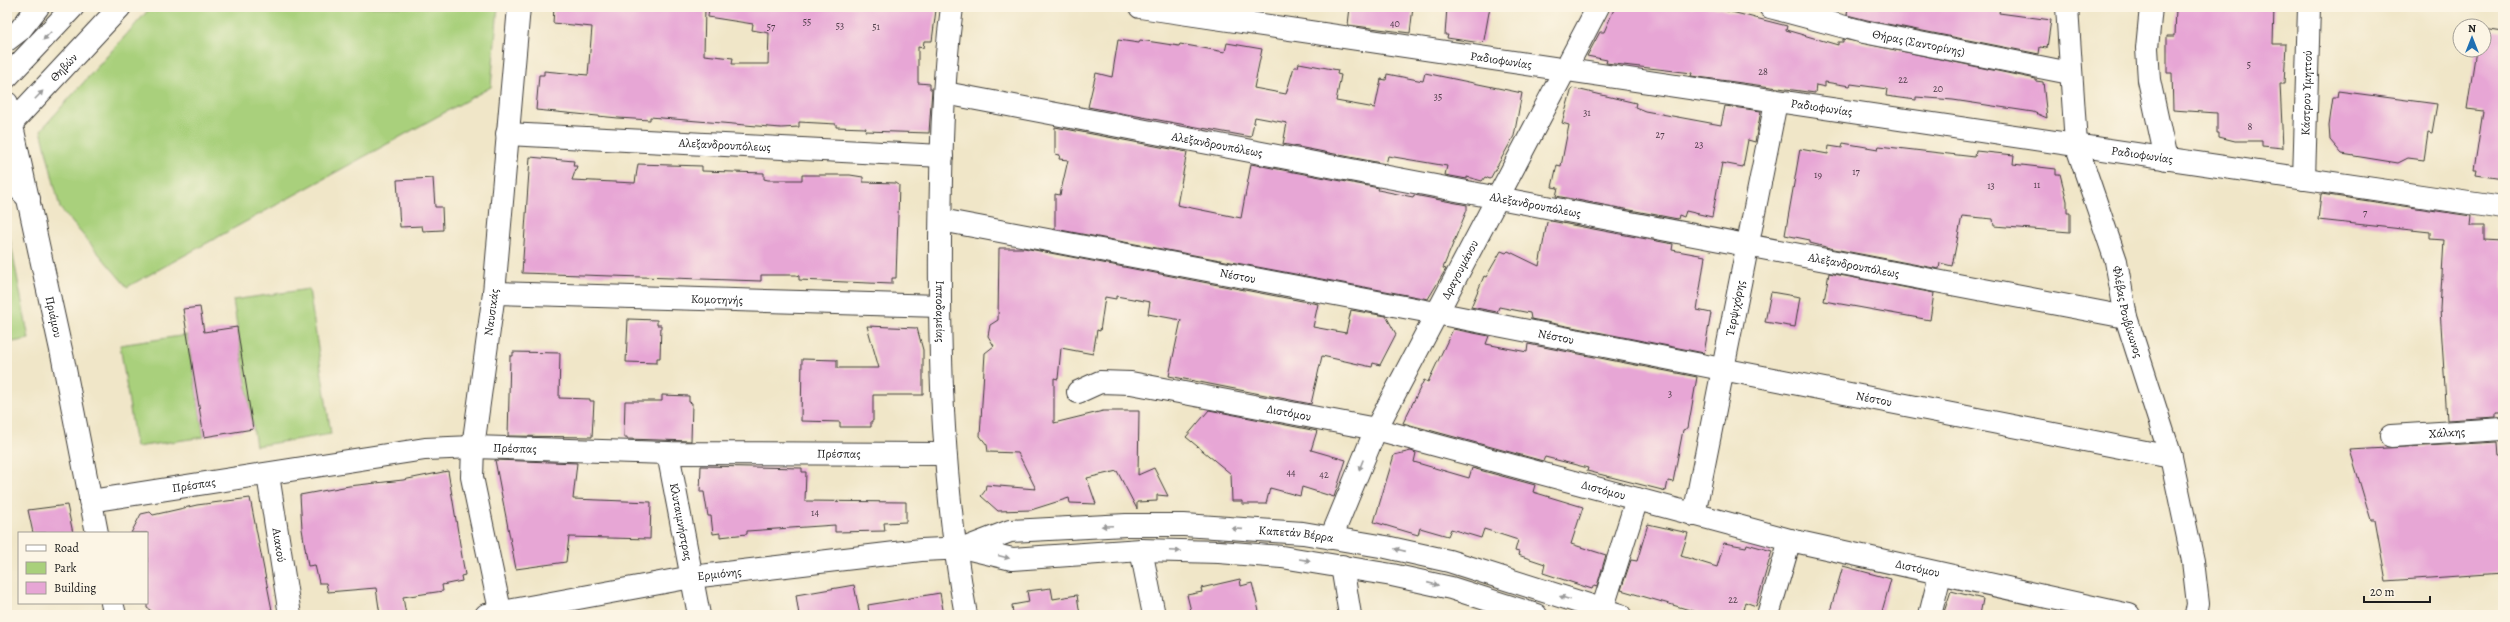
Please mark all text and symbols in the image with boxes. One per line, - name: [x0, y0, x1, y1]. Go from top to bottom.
- house number: 55: [803, 15, 811, 28]
- house number: 40: [1390, 17, 1400, 30]
- north arrow: [2452, 18, 2492, 58]
- house number: 53: [836, 19, 844, 32]
- house number: 57: [767, 20, 776, 33]
- house number: 51: [872, 20, 880, 33]
- text: N: [2468, 21, 2476, 36]
- street label: Θήρας (Σαντορίνης): [1871, 26, 1966, 60]
- one-way arrow: [42, 31, 52, 41]
- street label: Ραδιοφωνίας: [1469, 48, 1533, 73]
- street label: Θηβών: [46, 50, 81, 85]
- street label: Κάστρου Υμηττού: [2297, 50, 2316, 136]
- house number: 5: [2247, 58, 2251, 71]
- house number: 28: [1758, 65, 1768, 78]
- house number: 22: [1898, 73, 1908, 86]
- house number: 20: [1933, 82, 1943, 95]
- one-way arrow: [34, 90, 43, 100]
- house number: 35: [1434, 90, 1442, 103]
- street label: Ραδιοφωνίας: [1790, 95, 1854, 120]
- house number: 31: [1583, 106, 1591, 119]
- house number: 8: [2248, 120, 2253, 133]
- street label: Αλεξανδρουπόλεως: [1169, 128, 1264, 161]
- house number: 27: [1656, 128, 1665, 141]
- street label: Αλεξανδρουπόλεως: [677, 135, 771, 155]
- house number: 23: [1695, 138, 1703, 151]
- street label: Ραδιοφωνίας: [2110, 142, 2174, 167]
- house number: 17: [1852, 165, 1861, 178]
- house number: 19: [1814, 168, 1822, 181]
- house number: 11: [2034, 178, 2041, 191]
- house number: 13: [1987, 179, 1995, 192]
- street label: Αλεξανδρουπόλεως: [1488, 188, 1582, 221]
- house number: 7: [2363, 206, 2368, 219]
- street label: Δραγουμάνου: [1438, 237, 1482, 302]
- street label: Αλεξανδρουπόλεως: [1806, 249, 1901, 282]
- street label: Φλέβας Ρουβίκωνος: [2109, 264, 2147, 360]
- street label: Νέστου: [1218, 265, 1257, 287]
- street label: Τερψιχόρης: [1722, 279, 1748, 337]
- street label: Ιπποδαμείας: [932, 281, 949, 343]
- street label: Ναυσικάς: [480, 288, 502, 337]
- street label: Κομοτηνής: [691, 291, 743, 308]
- street label: Πριάμου: [41, 295, 66, 339]
- street label: Νέστου: [1537, 325, 1576, 348]
- house number: 3: [1668, 387, 1672, 400]
- street label: Νέστου: [1855, 387, 1893, 410]
- street label: Διστόμου: [1265, 401, 1313, 425]
- street label: Χάλκης: [2428, 423, 2466, 442]
- street label: Πρέσπας: [493, 440, 537, 457]
- street label: Πρέσπας: [817, 446, 861, 462]
- one-way arrow: [1358, 459, 1364, 471]
- house number: 44: [1286, 466, 1296, 479]
- house number: 42: [1319, 468, 1329, 481]
- street label: Πρέσπας: [171, 474, 217, 496]
- street label: Διστόμου: [1580, 476, 1627, 504]
- street label: Κλυταιμνήστρας: [666, 481, 696, 562]
- house number: 14: [811, 506, 819, 519]
- one-way arrow: [1101, 522, 1113, 529]
- street label: Καπετάν Βέρρα: [1258, 522, 1335, 546]
- one-way arrow: [1231, 525, 1243, 532]
- street label: Αιακού: [268, 526, 290, 563]
- legend: [18, 532, 148, 604]
- text: Road: [54, 540, 80, 556]
- one-way arrow: [1169, 547, 1181, 554]
- one-way arrow: [1394, 547, 1406, 553]
- one-way arrow: [998, 554, 1010, 560]
- street label: Διστόμου: [1894, 556, 1942, 581]
- one-way arrow: [1299, 557, 1311, 563]
- text: Park: [54, 560, 77, 576]
- street label: Ερμιόνης: [696, 563, 742, 584]
- scale bar: [2364, 578, 2430, 604]
- text: Building: [54, 580, 96, 596]
- one-way arrow: [1426, 582, 1439, 588]
- text: 20 m: [2370, 584, 2394, 600]
- house number: 22: [1728, 593, 1738, 606]
- one-way arrow: [1559, 595, 1571, 601]

